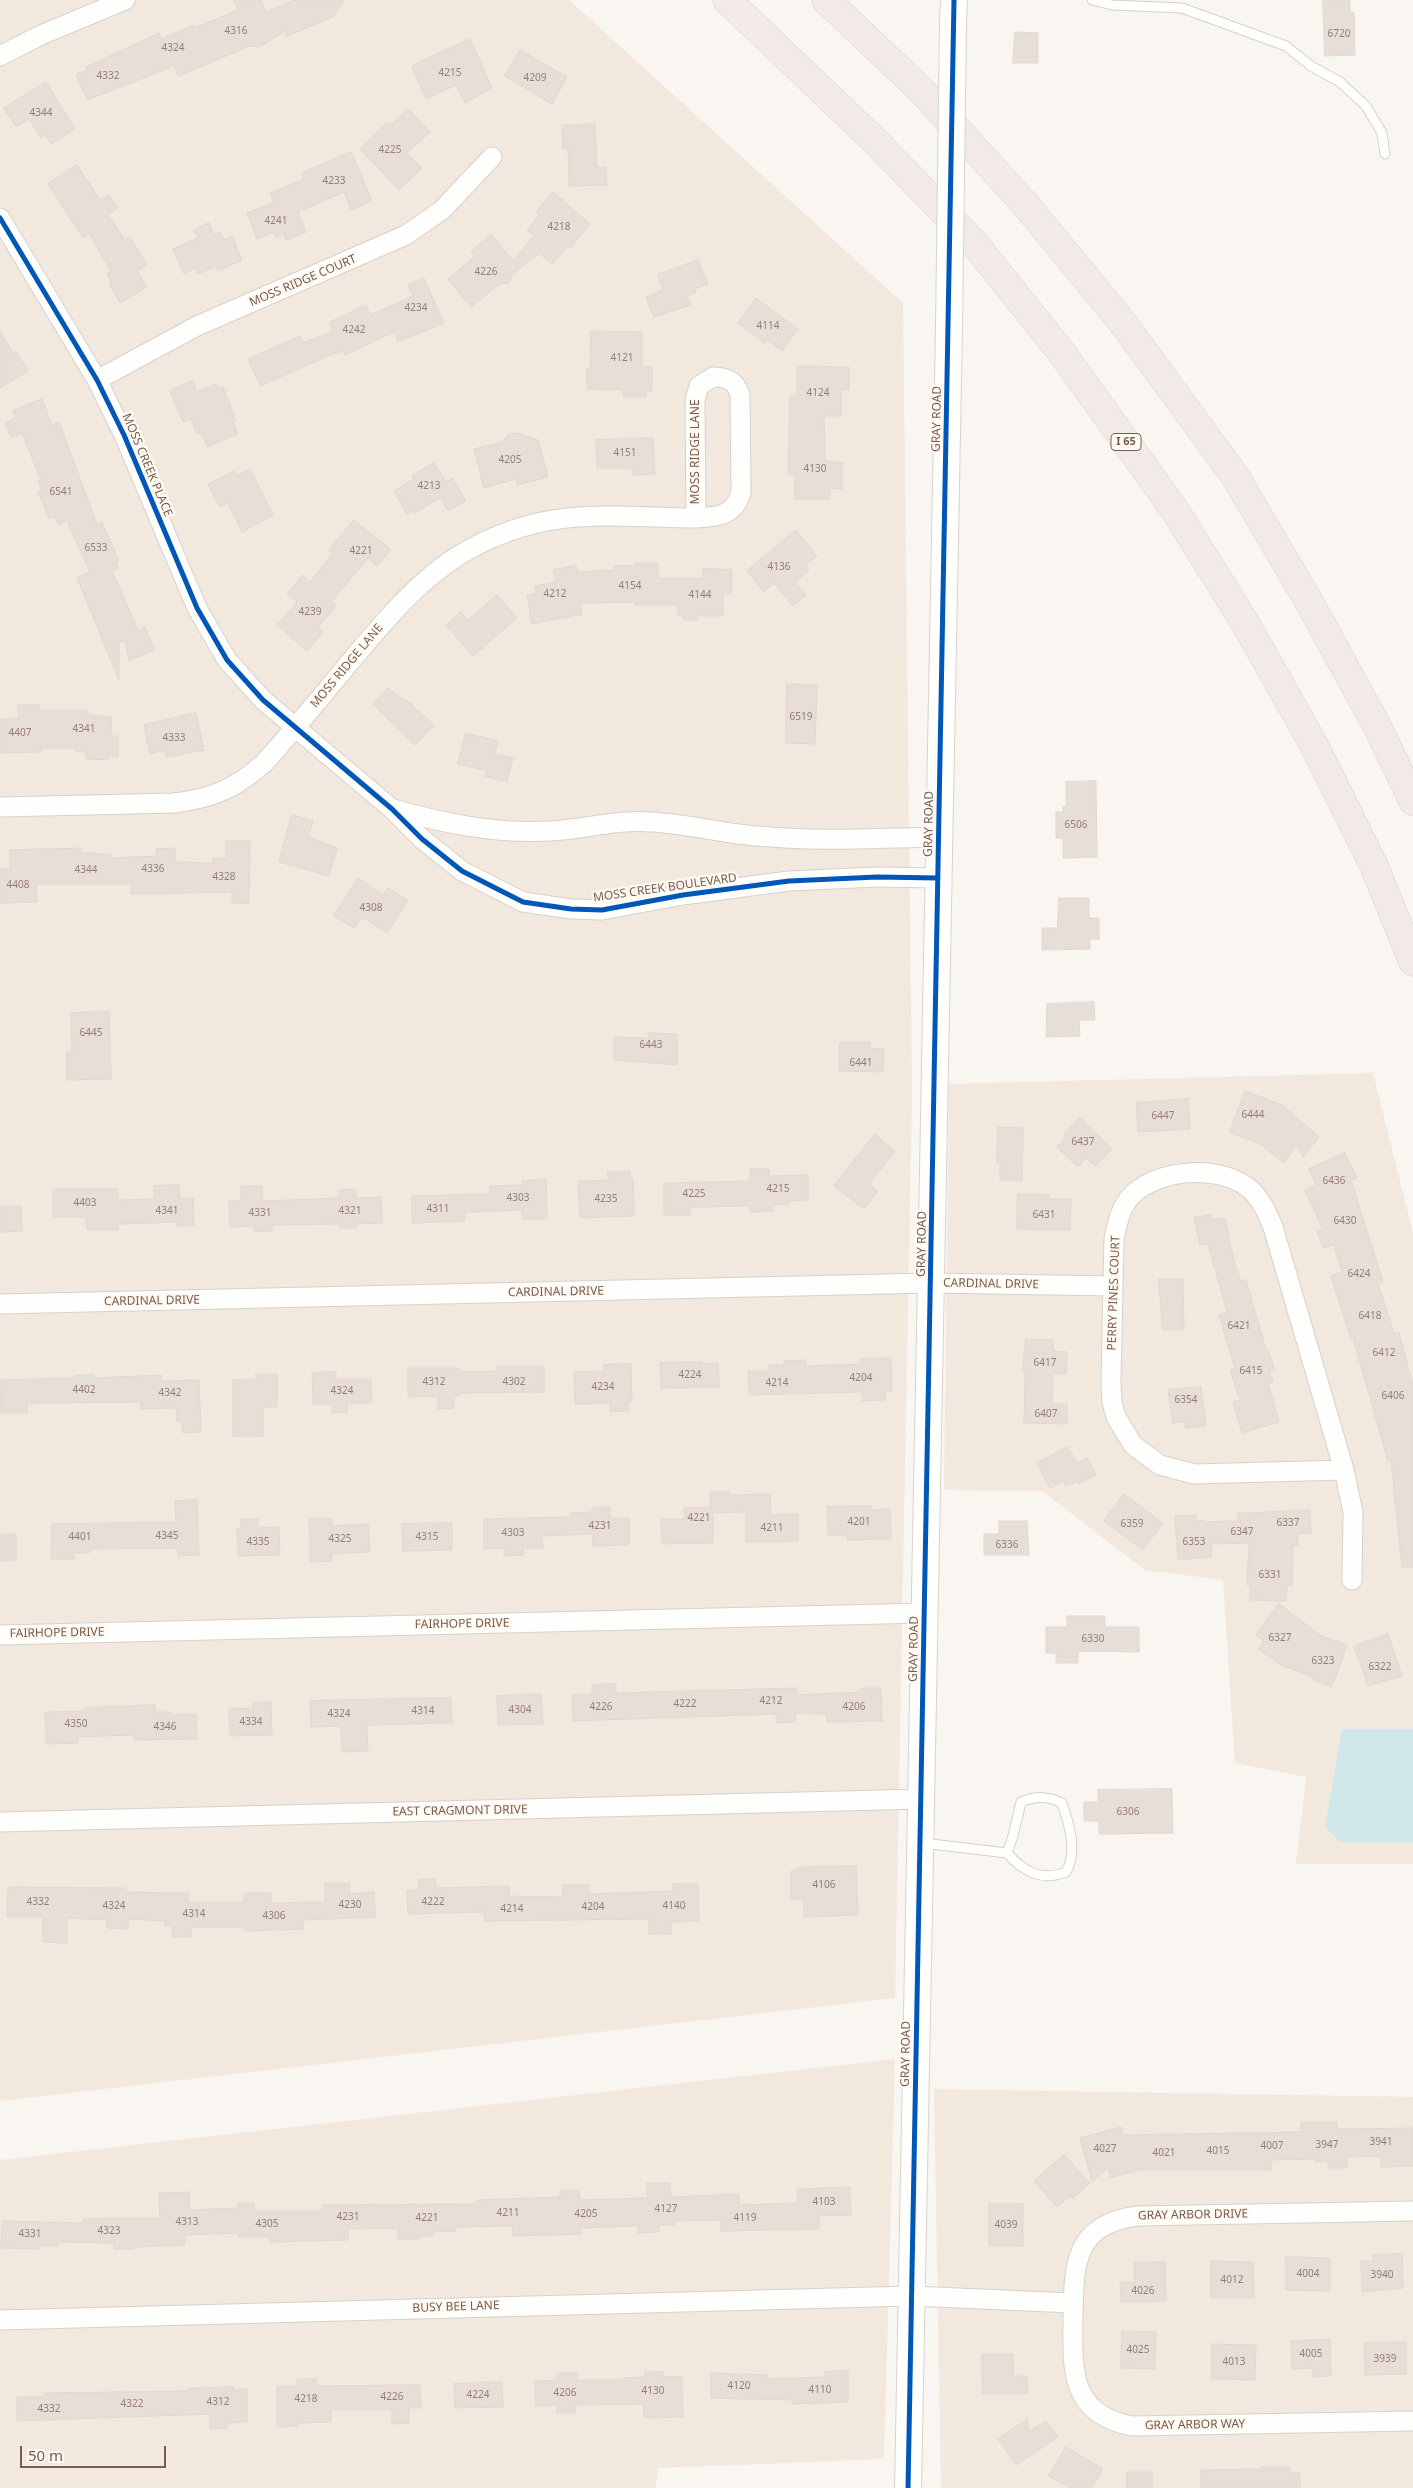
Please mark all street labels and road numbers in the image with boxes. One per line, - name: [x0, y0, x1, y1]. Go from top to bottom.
- street label: MOSS RIDGE COURT: [247, 252, 359, 310]
- street label: GRAY ROAD: [929, 386, 945, 452]
- street label: MOSS RIDGE LANE: [689, 399, 703, 505]
- street label: MOSS CREEK PLACE: [119, 411, 175, 519]
- road number: I 65: [1111, 434, 1141, 451]
- street label: MOSS RIDGE LANE: [308, 621, 386, 711]
- street label: GRAY ROAD: [921, 791, 937, 857]
- street label: MOSS CREEK BOULEVARD: [592, 871, 738, 905]
- street label: GRAY ROAD: [914, 1211, 930, 1277]
- street label: PERRY PINES COURT: [1105, 1235, 1123, 1351]
- street label: CARDINAL DRIVE: [943, 1276, 1039, 1292]
- street label: CARDINAL DRIVE: [508, 1284, 604, 1300]
- street label: CARDINAL DRIVE: [104, 1293, 200, 1309]
- street label: FAIRHOPE DRIVE: [415, 1616, 509, 1632]
- street label: GRAY ROAD: [906, 1616, 922, 1682]
- street label: FAIRHOPE DRIVE: [10, 1625, 104, 1641]
- street label: EAST CRAGMONT DRIVE: [392, 1803, 528, 1819]
- street label: GRAY ROAD: [898, 2021, 914, 2087]
- street label: GRAY ARBOR DRIVE: [1138, 2207, 1248, 2223]
- street label: BUSY BEE LANE: [412, 2298, 500, 2316]
- street label: GRAY ARBOR WAY: [1145, 2417, 1245, 2433]

